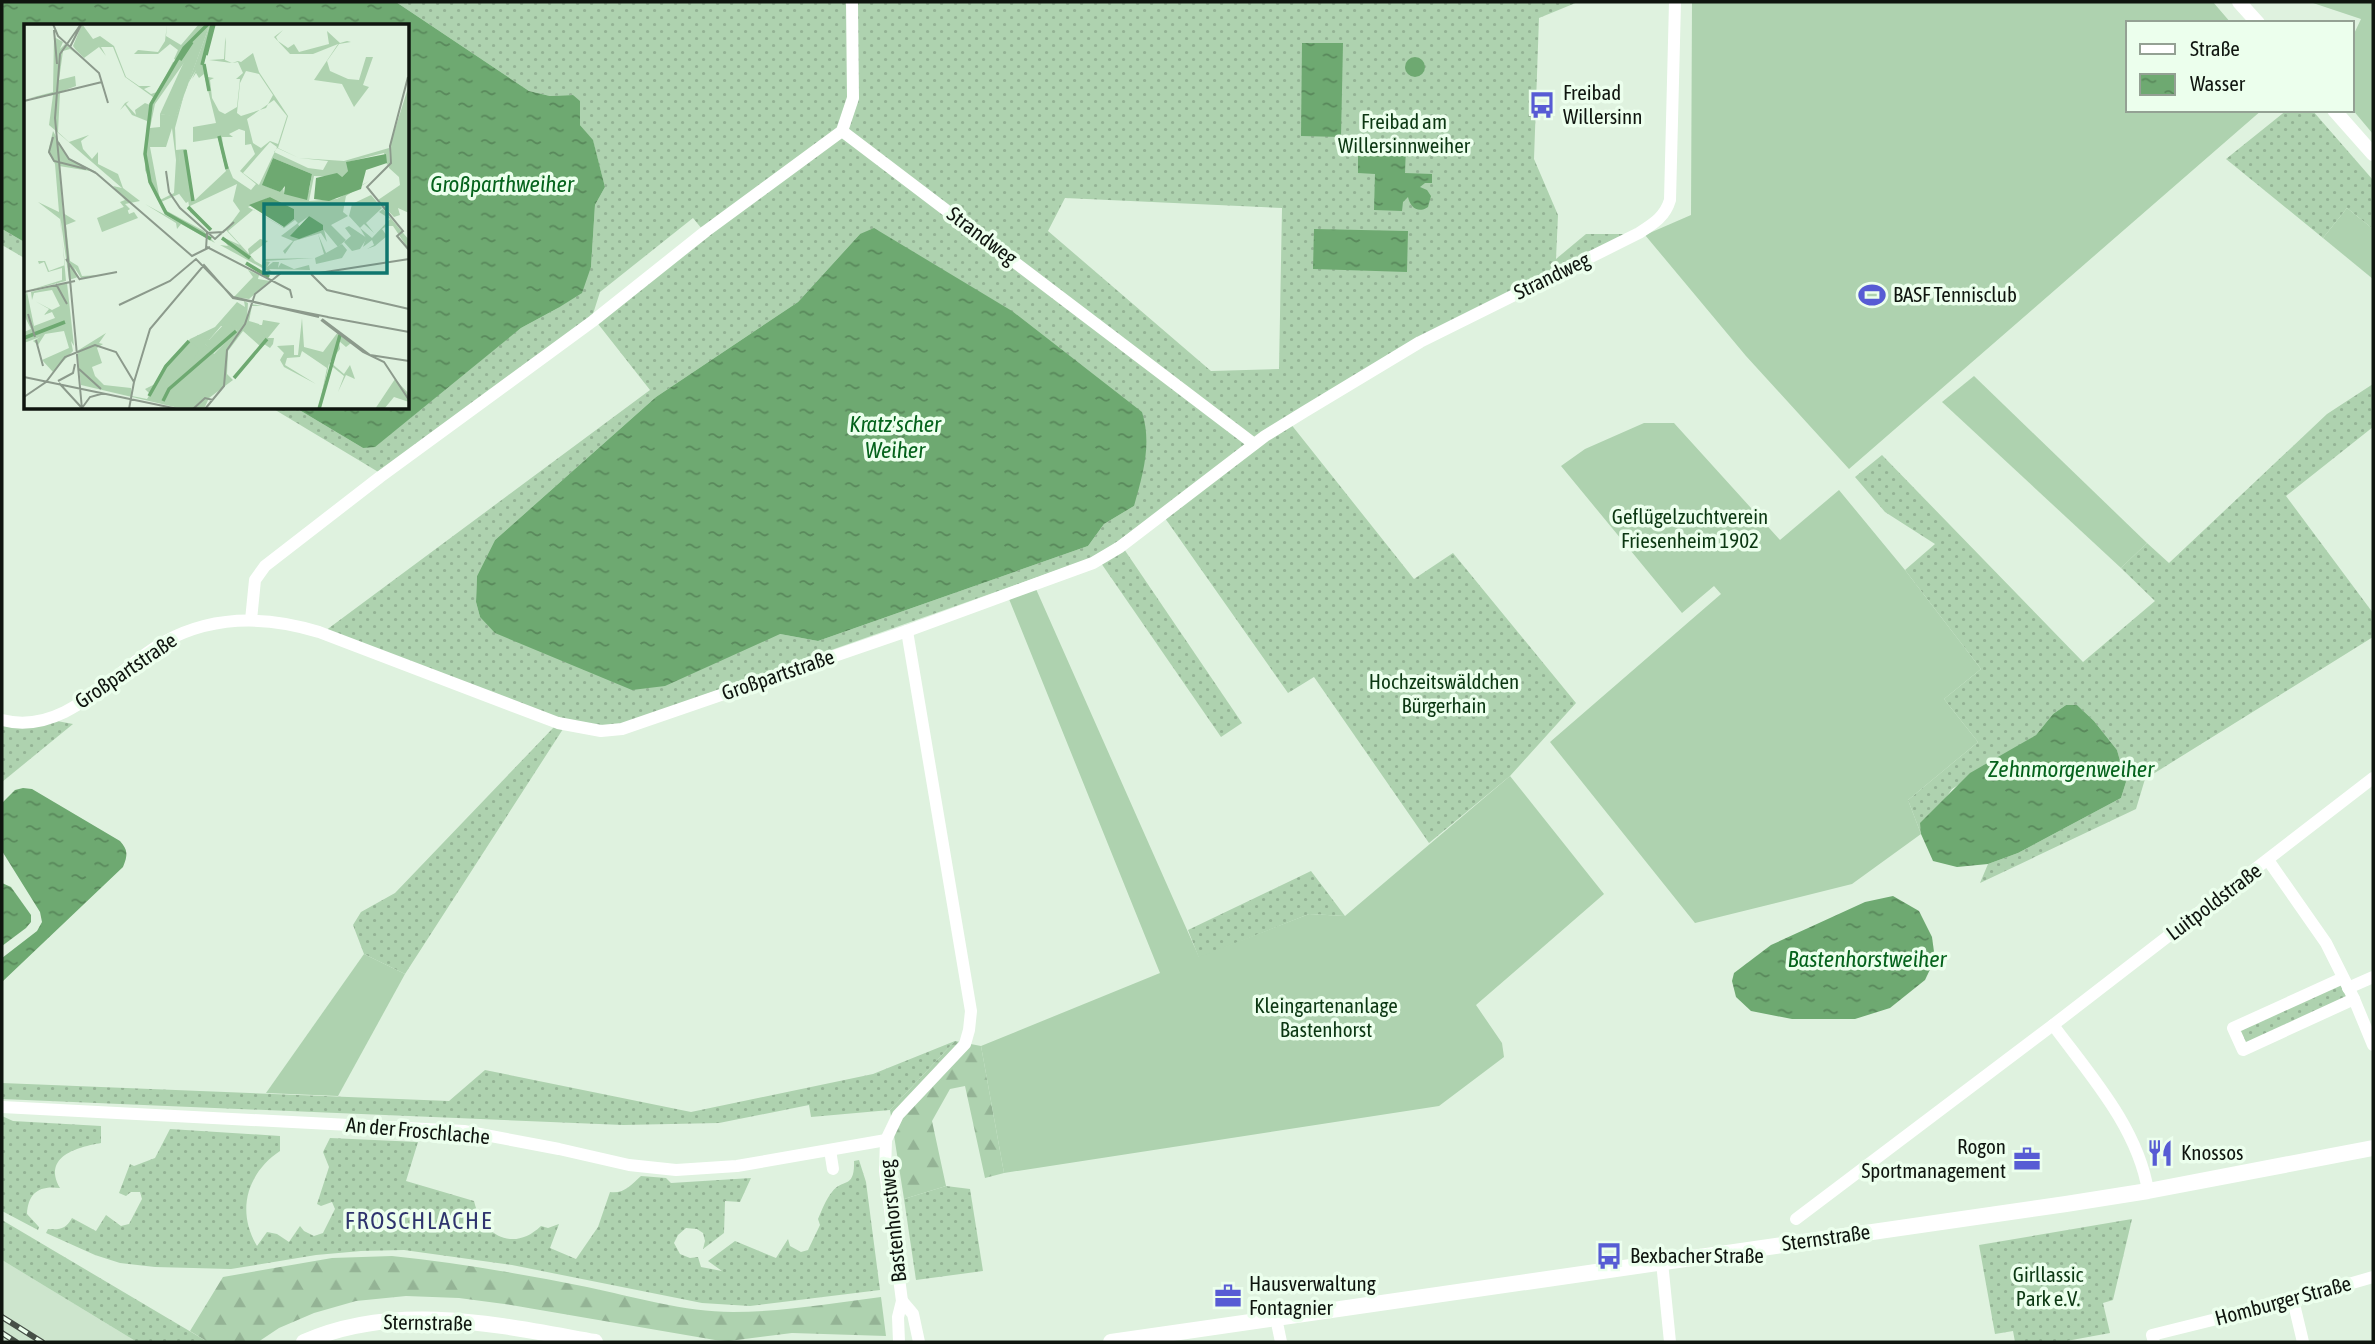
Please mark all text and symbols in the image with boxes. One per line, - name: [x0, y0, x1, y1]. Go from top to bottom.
- legend: [2126, 21, 2354, 112]
- inset map: [24, 24, 410, 410]
- text: Straße: [2190, 36, 2240, 60]
- text: Wasser: [2190, 71, 2246, 95]
- place label: Freibad Willersinn: [1563, 80, 1642, 128]
- bus stop icon: Freibad Willersinn: [1527, 90, 1557, 120]
- park label: Freibad am Willersinnweiher: [1338, 109, 1471, 157]
- water label: Großparthweiher: [430, 171, 575, 197]
- street label: Strandweg: [943, 201, 1022, 269]
- street label: Strandweg: [1510, 246, 1593, 304]
- sports icon: BASF Tennisclub: [1857, 280, 1887, 310]
- place label: BASF Tennisclub: [1893, 282, 2017, 306]
- water label: Kratz'scher Weiher: [849, 411, 942, 463]
- park label: Geflügelzuchtverein Friesenheim 1902: [1612, 504, 1768, 552]
- street label: Großpartstraße: [70, 627, 181, 713]
- street label: Großpartstraße: [718, 644, 837, 704]
- park label: Hochzeitswäldchen Bürgerhain: [1369, 669, 1519, 717]
- water label: Zehnmorgenweiher: [1988, 756, 2155, 782]
- street label: Luitpoldstraße: [2161, 858, 2266, 945]
- water label: Bastenhorstweiher: [1788, 946, 1948, 972]
- park label: Kleingartenanlage Bastenhorst: [1254, 993, 1398, 1041]
- street label: An der Froschlache: [345, 1112, 491, 1148]
- place label: Rogon Sportmanagement: [1861, 1134, 2006, 1182]
- restaurant icon: Knossos: [2145, 1138, 2175, 1168]
- place label: Knossos: [2181, 1140, 2243, 1164]
- office icon: Rogon Sportmanagement: [2012, 1144, 2042, 1174]
- street label: Bastenhorstweg: [874, 1159, 910, 1284]
- district label: FROSCHLACHE: [345, 1207, 493, 1234]
- street label: Sternstraße: [1780, 1219, 1872, 1255]
- bus stop icon: Bexbacher Straße: [1594, 1241, 1624, 1271]
- place label: Bexbacher Straße: [1630, 1243, 1764, 1267]
- park label: Girllassic Park e.V.: [2013, 1262, 2083, 1310]
- street label: Homburger Straße: [2212, 1270, 2353, 1330]
- place label: Hausverwaltung Fontagnier: [1249, 1271, 1376, 1319]
- office icon: Hausverwaltung Fontagnier: [1213, 1281, 1243, 1311]
- street label: Sternstraße: [383, 1309, 473, 1335]

